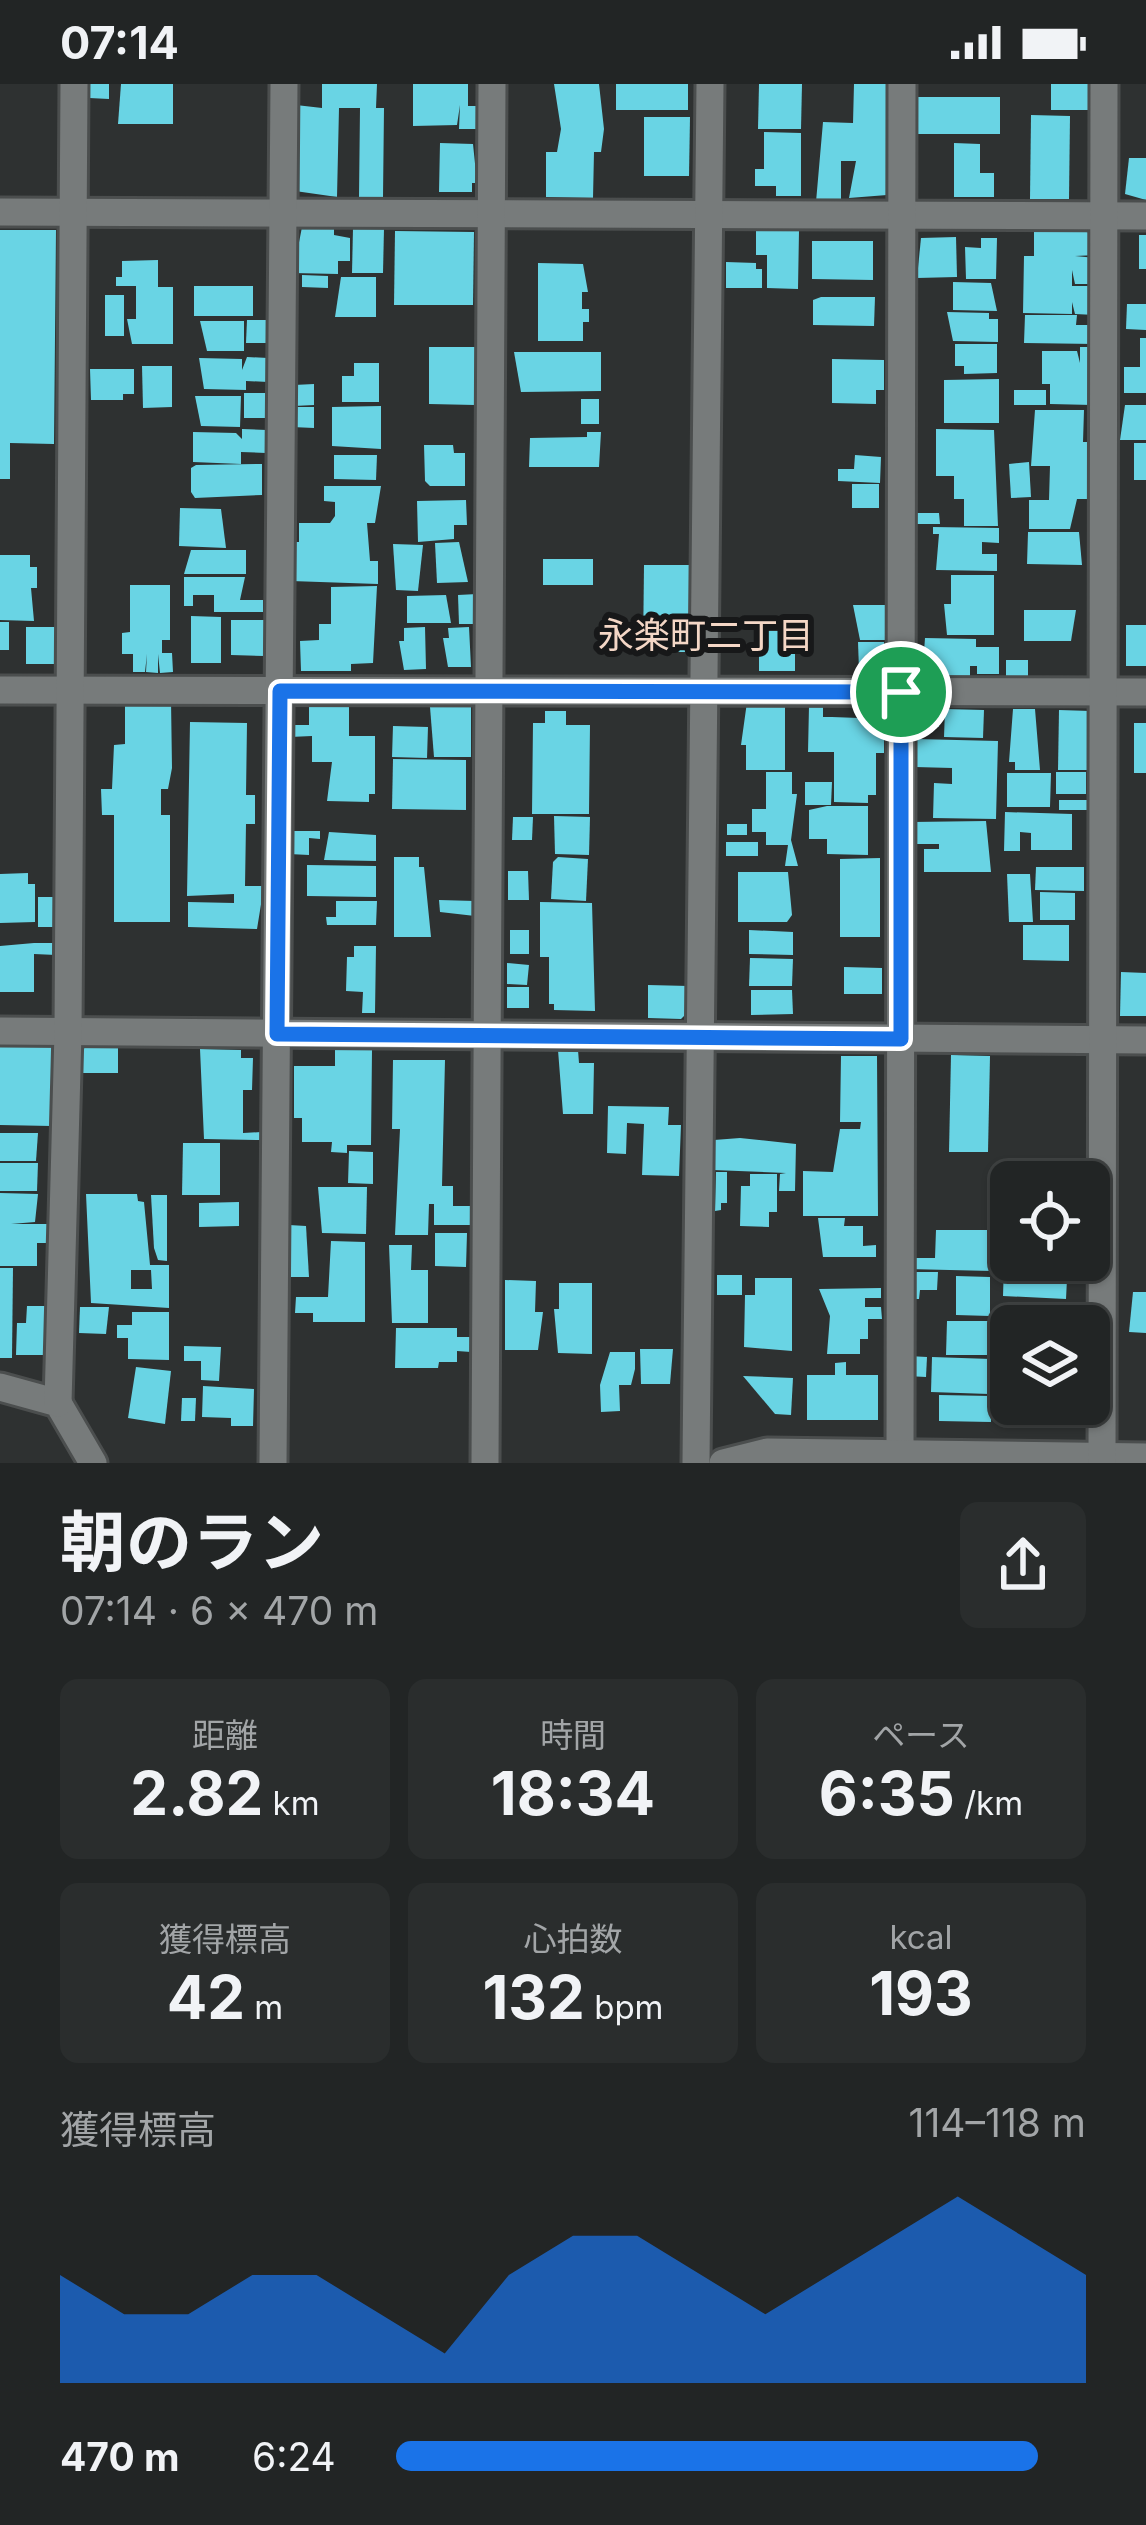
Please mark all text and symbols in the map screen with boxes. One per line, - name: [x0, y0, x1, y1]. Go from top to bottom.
- text: 07:14: [60, 15, 179, 70]
- district label: 永楽町二丁目: [598, 613, 814, 657]
- pin: [850, 641, 952, 743]
- icon: arrive: [868, 659, 934, 725]
- map controls: [990, 1161, 1110, 1425]
- button: locate: [990, 1161, 1110, 1281]
- button: layers: [990, 1305, 1110, 1425]
- text: 朝のラン: [60, 1502, 324, 1582]
- button: share: [960, 1502, 1086, 1628]
- text: 07:14 · 6 × 470 m: [60, 1587, 378, 1634]
- text: 距離: [192, 1715, 258, 1755]
- text: 時間: [540, 1715, 606, 1755]
- text: ペース: [872, 1715, 970, 1755]
- text: 2.82: [130, 1757, 263, 1829]
- text: 18:34: [491, 1757, 655, 1829]
- text: 6:35: [819, 1757, 955, 1829]
- text: km: [263, 1783, 320, 1823]
- text: /km: [955, 1783, 1023, 1823]
- text: kcal: [889, 1917, 953, 1957]
- text: 獲得標高: [159, 1919, 291, 1959]
- text: 心拍数: [524, 1919, 623, 1959]
- text: 193: [869, 1957, 973, 2029]
- text: 42: [167, 1961, 245, 2033]
- text: 132: [482, 1961, 585, 2033]
- text: m: [245, 1987, 283, 2027]
- text: bpm: [585, 1987, 664, 2027]
- text: 114–118 m: [909, 2099, 1086, 2146]
- text: 獲得標高: [60, 2106, 216, 2153]
- text: 470 m: [60, 2433, 180, 2480]
- text: 6:24: [252, 2433, 336, 2480]

